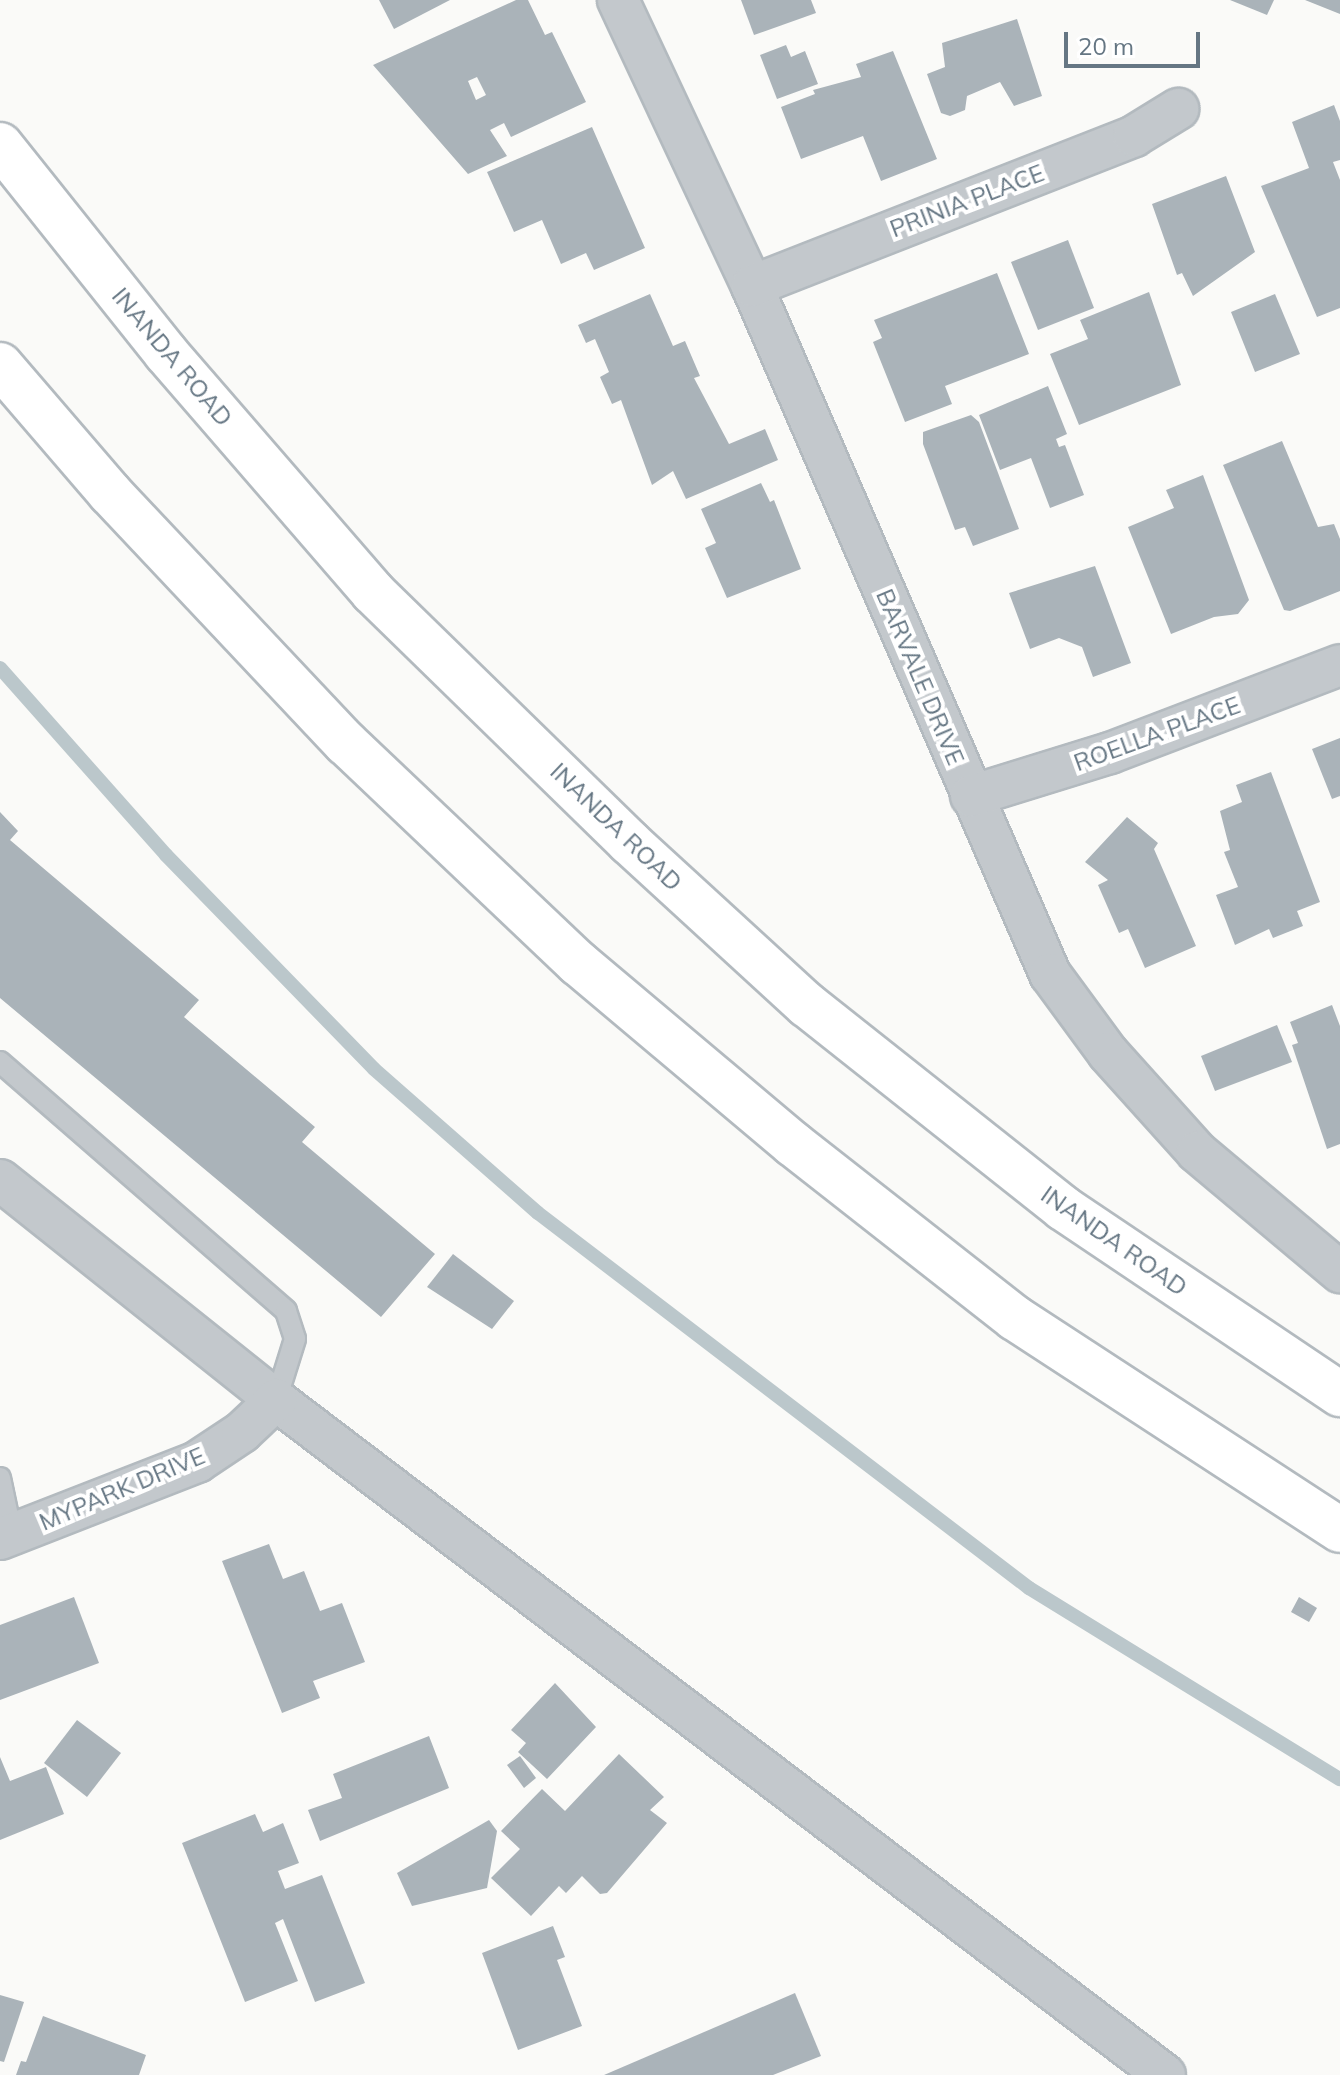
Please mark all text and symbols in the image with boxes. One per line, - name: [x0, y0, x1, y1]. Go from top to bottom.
- scale bar: [1068, 16, 1204, 66]
- text: 20 m: [1078, 31, 1134, 61]
- street label: PRINIA PLACE: [886, 158, 1048, 244]
- street label: INANDA ROAD: [106, 282, 238, 432]
- street label: BARVALE DRIVE: [870, 585, 970, 769]
- street label: ROELLA PLACE: [1070, 691, 1244, 777]
- street label: INANDA ROAD: [544, 757, 688, 897]
- street label: INANDA ROAD: [1035, 1180, 1193, 1302]
- street label: MYPARK DRIVE: [35, 1441, 209, 1537]

